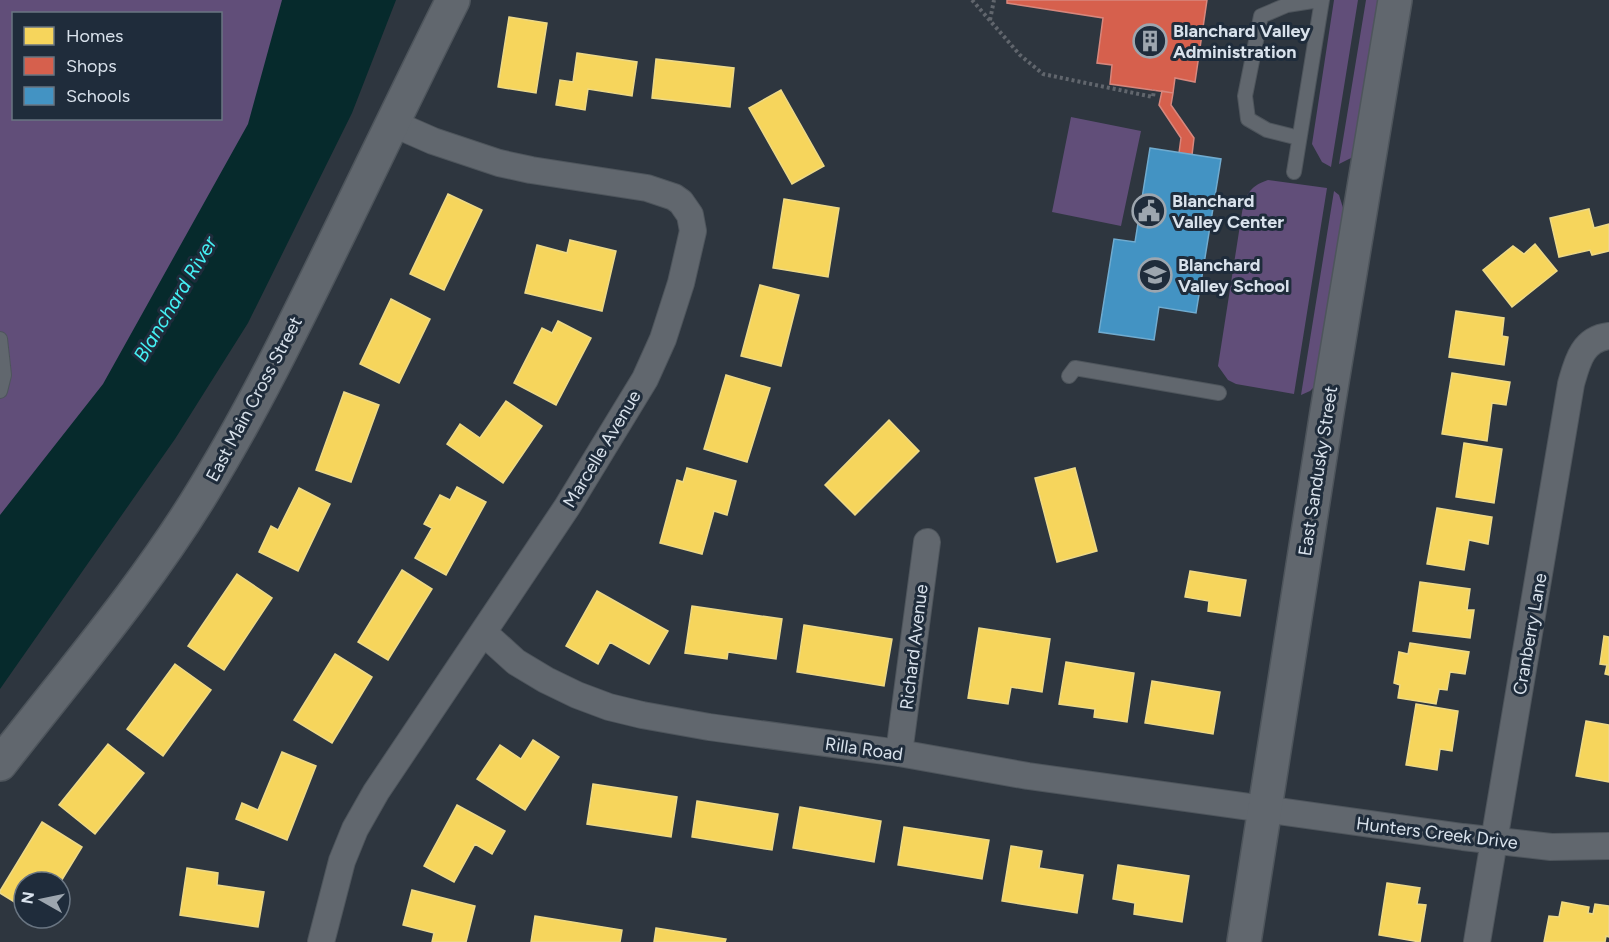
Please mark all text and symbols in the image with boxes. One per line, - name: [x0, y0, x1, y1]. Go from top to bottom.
- legend: [12, 12, 222, 120]
- place label: Blanchard Valley Administration: [1173, 20, 1311, 63]
- building icon: Blanchard Valley Administration: [1132, 23, 1168, 59]
- text: Homes: [66, 25, 124, 47]
- text: Shops: [66, 55, 117, 77]
- text: Schools: [66, 85, 130, 107]
- place label: Blanchard Valley Center: [1172, 190, 1284, 233]
- public building icon: Blanchard Valley Center: [1131, 193, 1167, 229]
- water label: Blanchard River: [128, 231, 222, 366]
- place label: Blanchard Valley School: [1178, 254, 1289, 297]
- school or university icon: Blanchard Valley School: [1137, 257, 1173, 293]
- street label: East Main Cross Street: [201, 313, 307, 485]
- street label: East Sandusky Street: [1294, 384, 1342, 558]
- street label: Marcelle Avenue: [558, 386, 646, 512]
- street label: Cranberry Lane: [1508, 571, 1552, 697]
- street label: Richard Avenue: [895, 583, 933, 711]
- street label: Rilla Road: [824, 733, 904, 765]
- street label: Hunters Creek Drive: [1355, 812, 1519, 854]
- north arrow: [12, 870, 72, 930]
- text: N: [17, 890, 38, 905]

